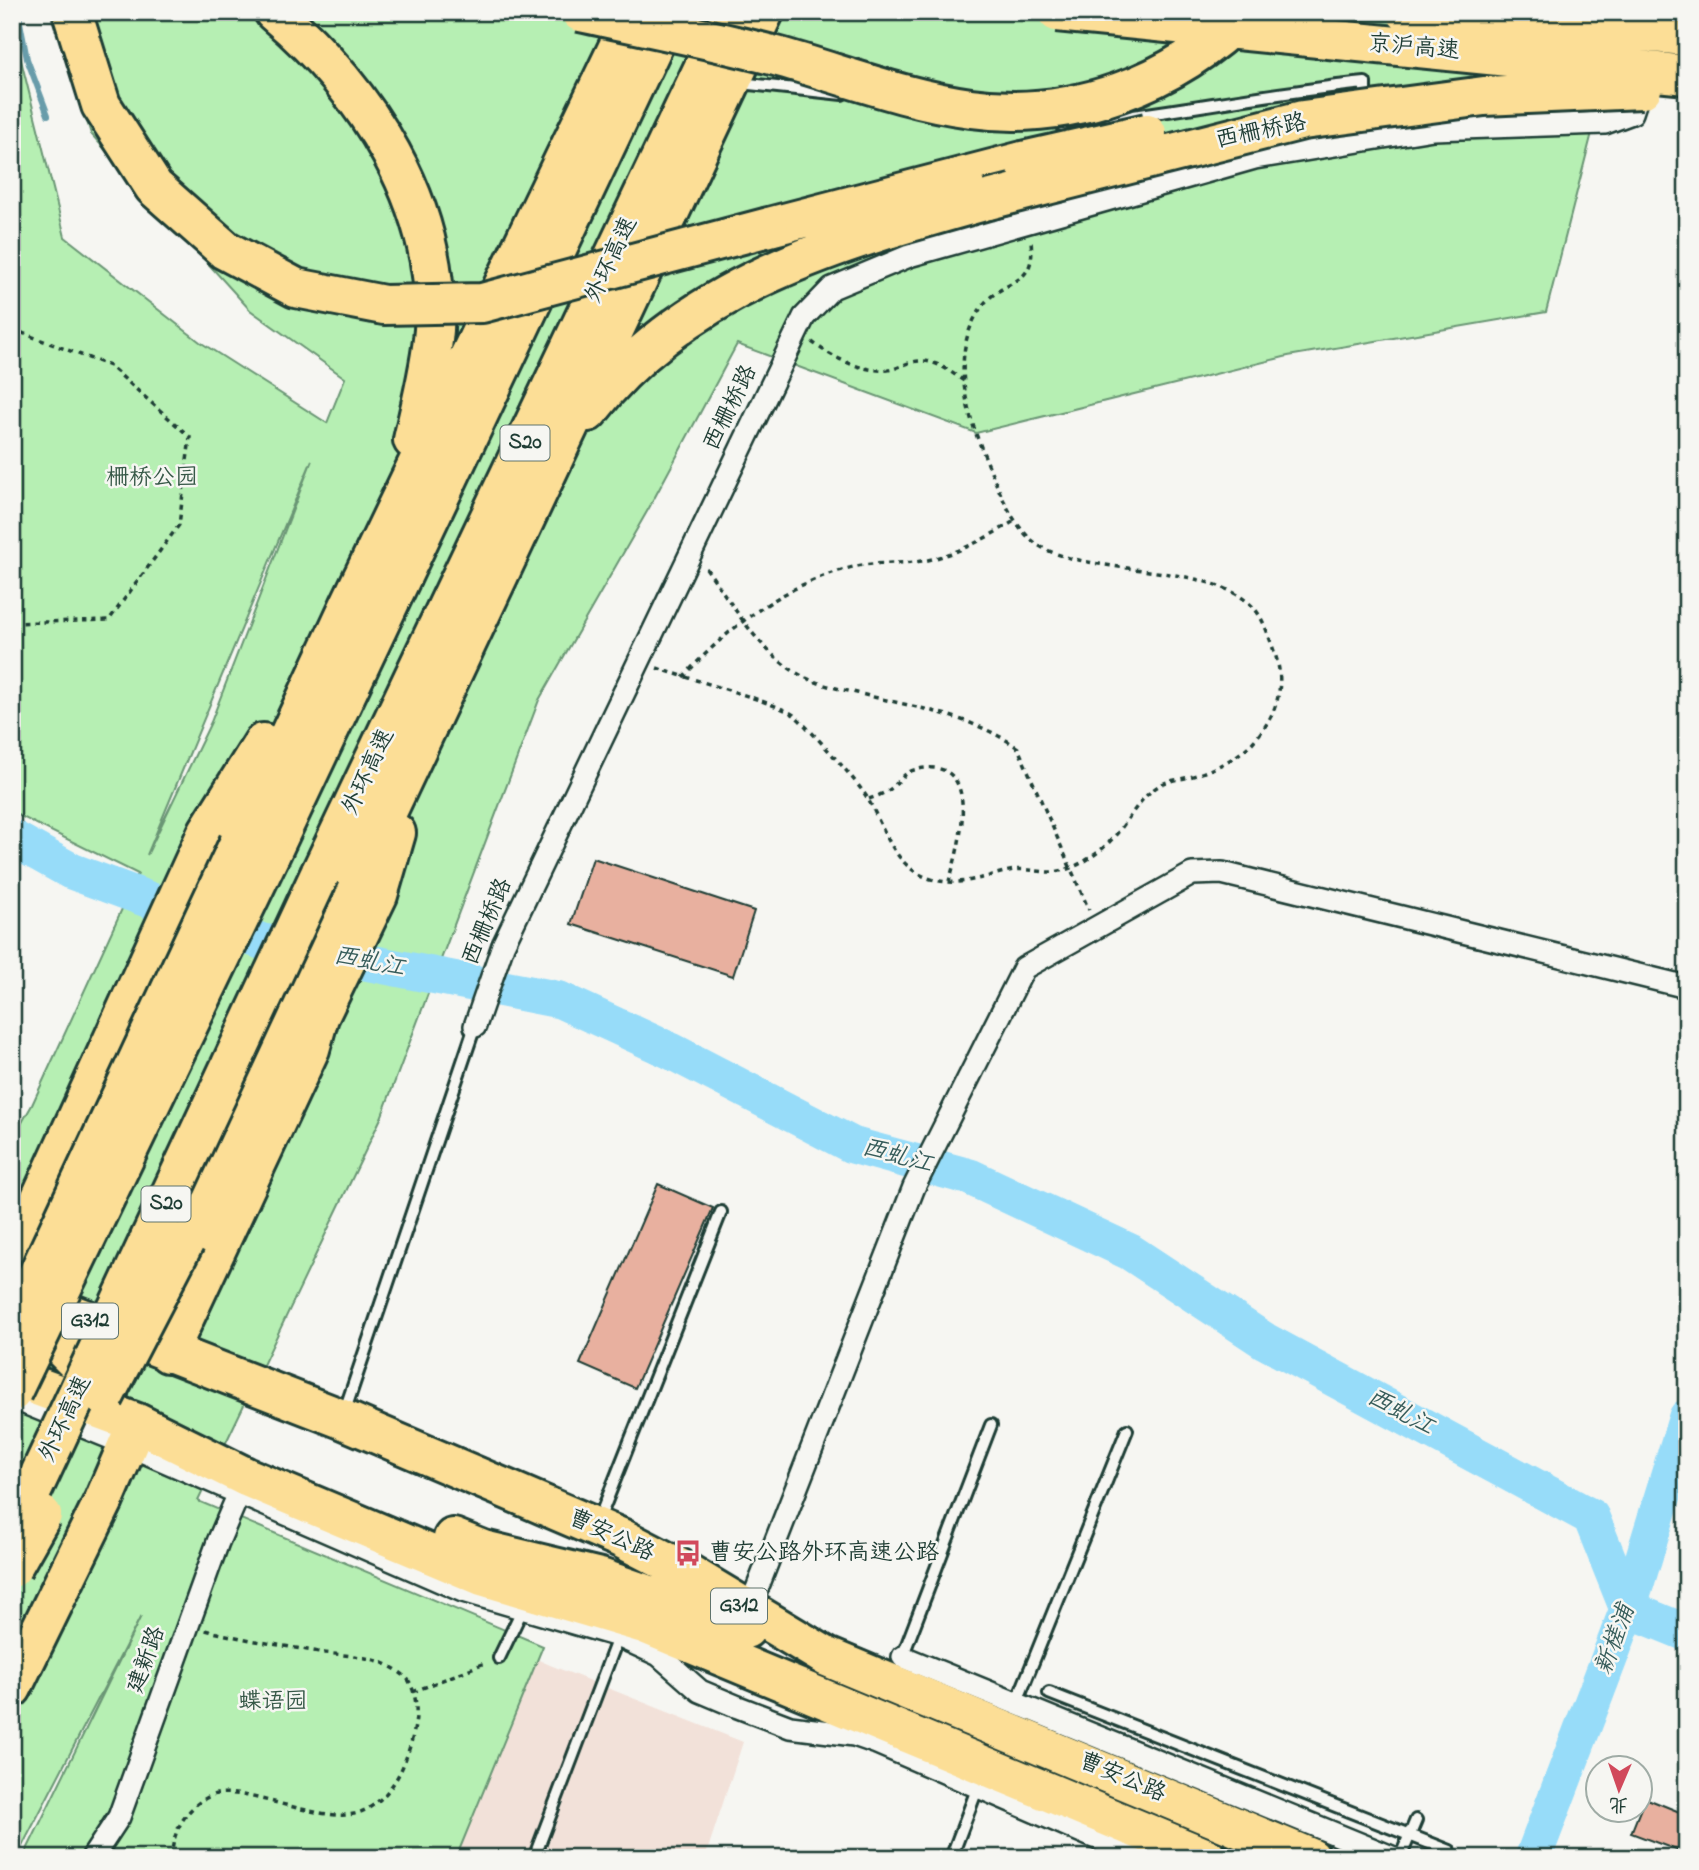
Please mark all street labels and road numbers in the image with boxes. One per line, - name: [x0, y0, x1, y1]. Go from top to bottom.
- street label: 京沪高速: [1367, 28, 1461, 68]
- street label: 西栅桥路: [1213, 106, 1309, 158]
- street label: 外环高速: [578, 211, 646, 309]
- street label: 西栅桥路: [696, 359, 766, 457]
- road number: S20: [500, 426, 550, 460]
- street label: 外环高速: [335, 723, 403, 821]
- street label: 西栅桥路: [455, 873, 521, 971]
- road number: S20: [142, 1186, 190, 1222]
- road number: G312: [62, 1304, 118, 1338]
- street label: 外环高速: [32, 1370, 100, 1468]
- street label: 曹安公路: [562, 1502, 660, 1570]
- road number: G312: [711, 1588, 767, 1624]
- street label: 建新路: [120, 1622, 174, 1698]
- street label: 曹安公路: [1073, 1745, 1171, 1811]

